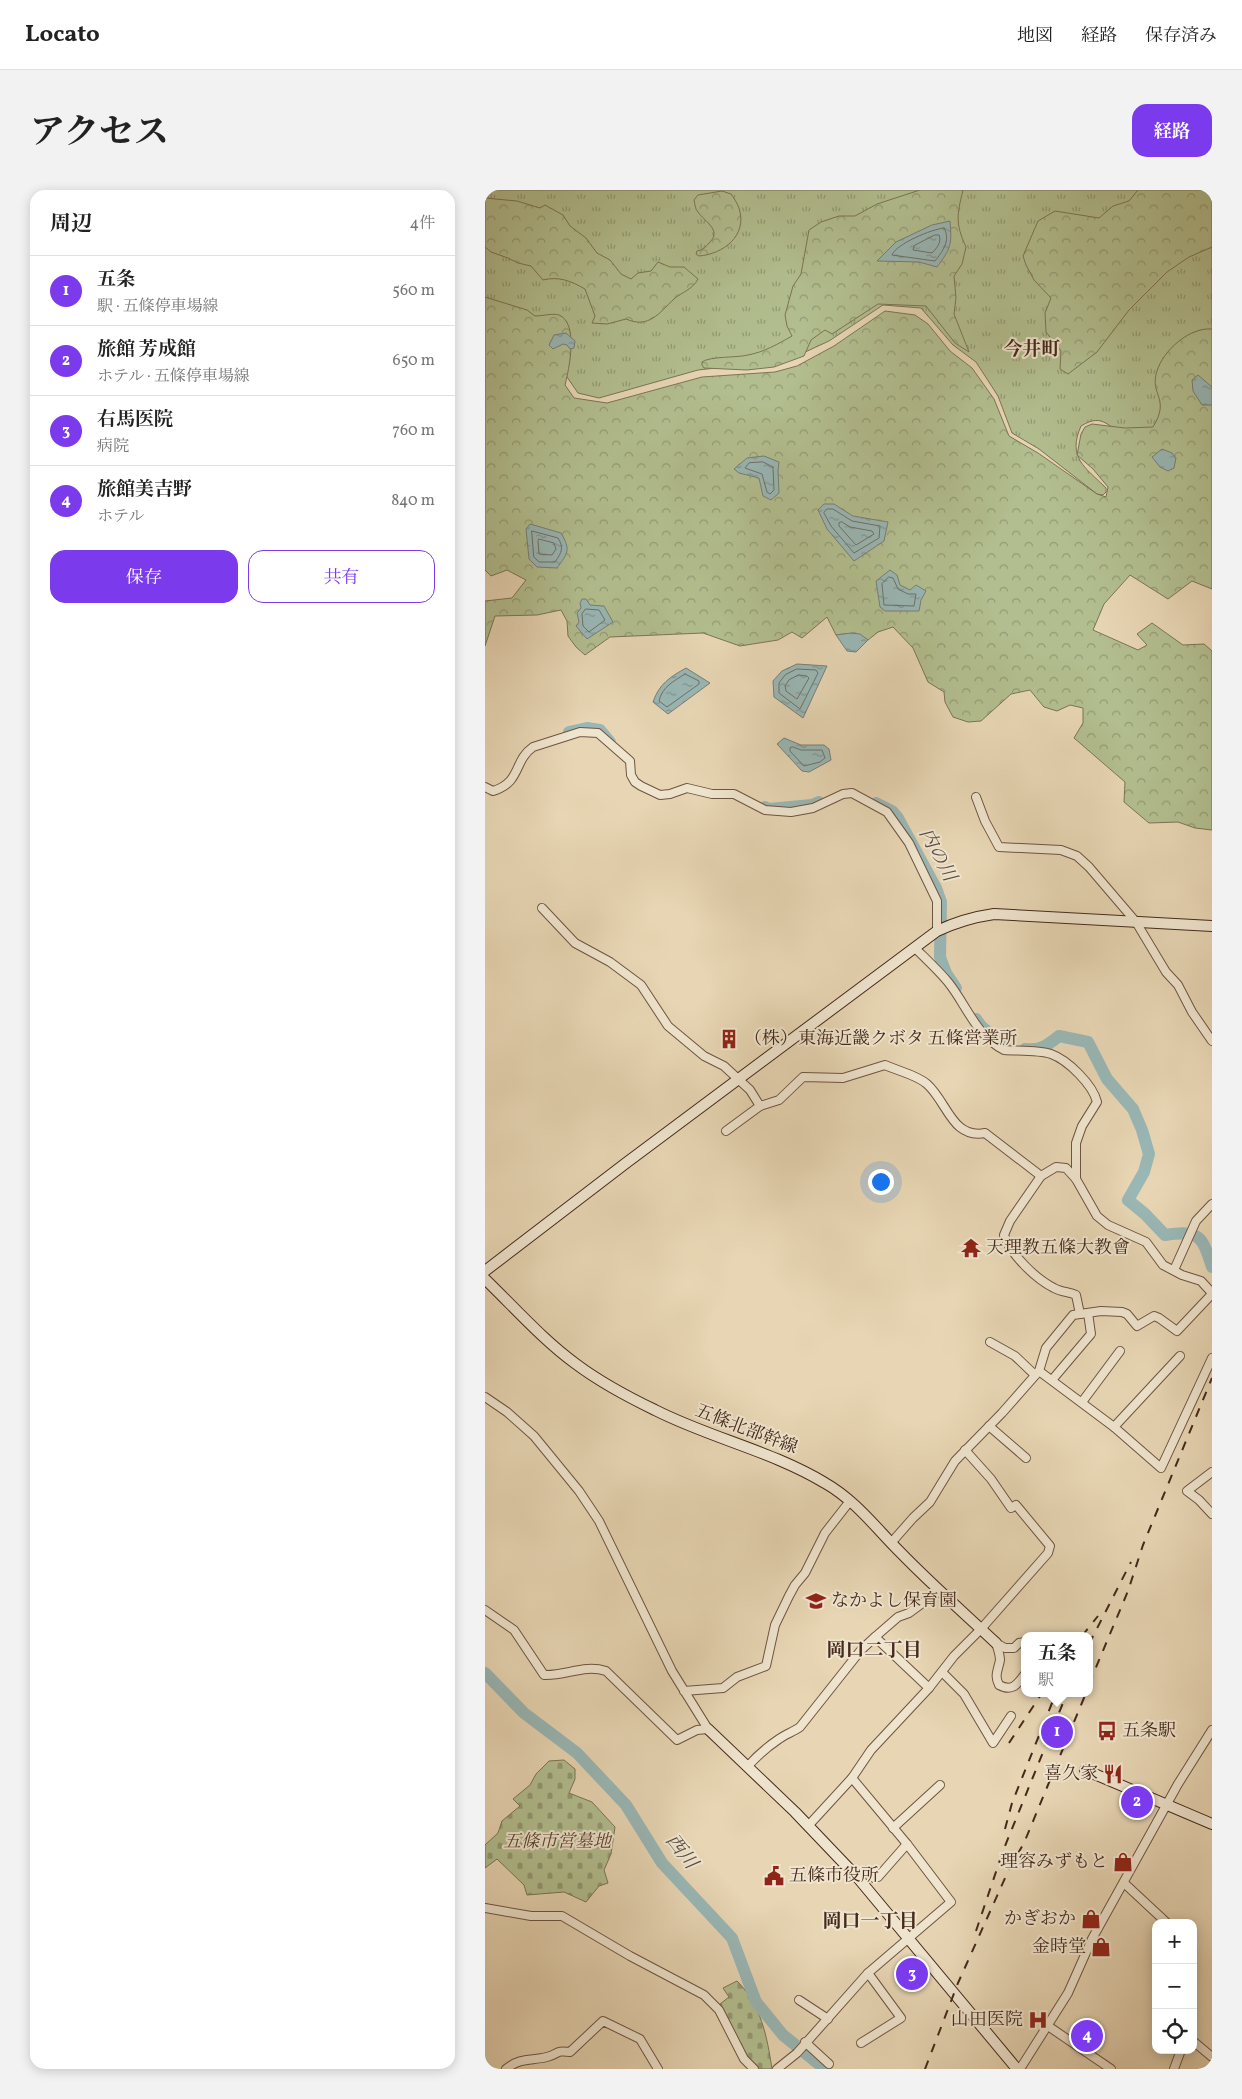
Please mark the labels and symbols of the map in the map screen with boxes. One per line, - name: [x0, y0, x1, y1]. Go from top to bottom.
- district label: 今井町: [1003, 337, 1061, 363]
- water label: 内の川: [912, 824, 963, 888]
- place label: （株）東海近畿クボタ 五條営業所: [744, 1027, 1018, 1052]
- building icon: （株）東海近畿クボタ 五條営業所: [718, 1028, 740, 1050]
- your location: [868, 1169, 894, 1195]
- place label: 天理教五條大教會: [986, 1236, 1130, 1261]
- temple icon: 天理教五條大教會: [960, 1237, 982, 1259]
- street label: 五條北部幹線: [691, 1399, 801, 1461]
- place label: なかよし保育園: [831, 1589, 957, 1614]
- school or university icon: なかよし保育園: [805, 1590, 827, 1612]
- district label: 岡口二丁目: [826, 1638, 922, 1664]
- pin: 1: [1041, 1713, 1073, 1751]
- place label: 五条駅: [1122, 1719, 1176, 1744]
- bus stop icon: 五条駅: [1096, 1720, 1118, 1742]
- place label: 喜久家: [1044, 1762, 1098, 1787]
- restaurant icon: 喜久家: [1102, 1763, 1124, 1785]
- pin: 2: [1121, 1783, 1153, 1821]
- water label: 西川: [659, 1829, 704, 1877]
- park label: 五條市営墓地: [503, 1830, 613, 1855]
- place label: 理容みずもと: [1000, 1850, 1108, 1875]
- shop icon: 理容みずもと: [1112, 1851, 1134, 1873]
- place label: 五條市役所: [789, 1864, 879, 1889]
- public building icon: 五條市役所: [763, 1865, 785, 1887]
- place label: かぎおか: [1004, 1907, 1076, 1932]
- shop icon: かぎおか: [1080, 1908, 1102, 1930]
- district label: 岡口一丁目: [822, 1909, 918, 1935]
- place label: 金時堂: [1032, 1935, 1086, 1960]
- shop icon: 金時堂: [1090, 1936, 1112, 1958]
- pin: 3: [896, 1955, 928, 1993]
- place label: 山田医院: [951, 2008, 1023, 2033]
- hospital icon: 山田医院: [1027, 2009, 1049, 2031]
- pin: 4: [1071, 2017, 1103, 2055]

